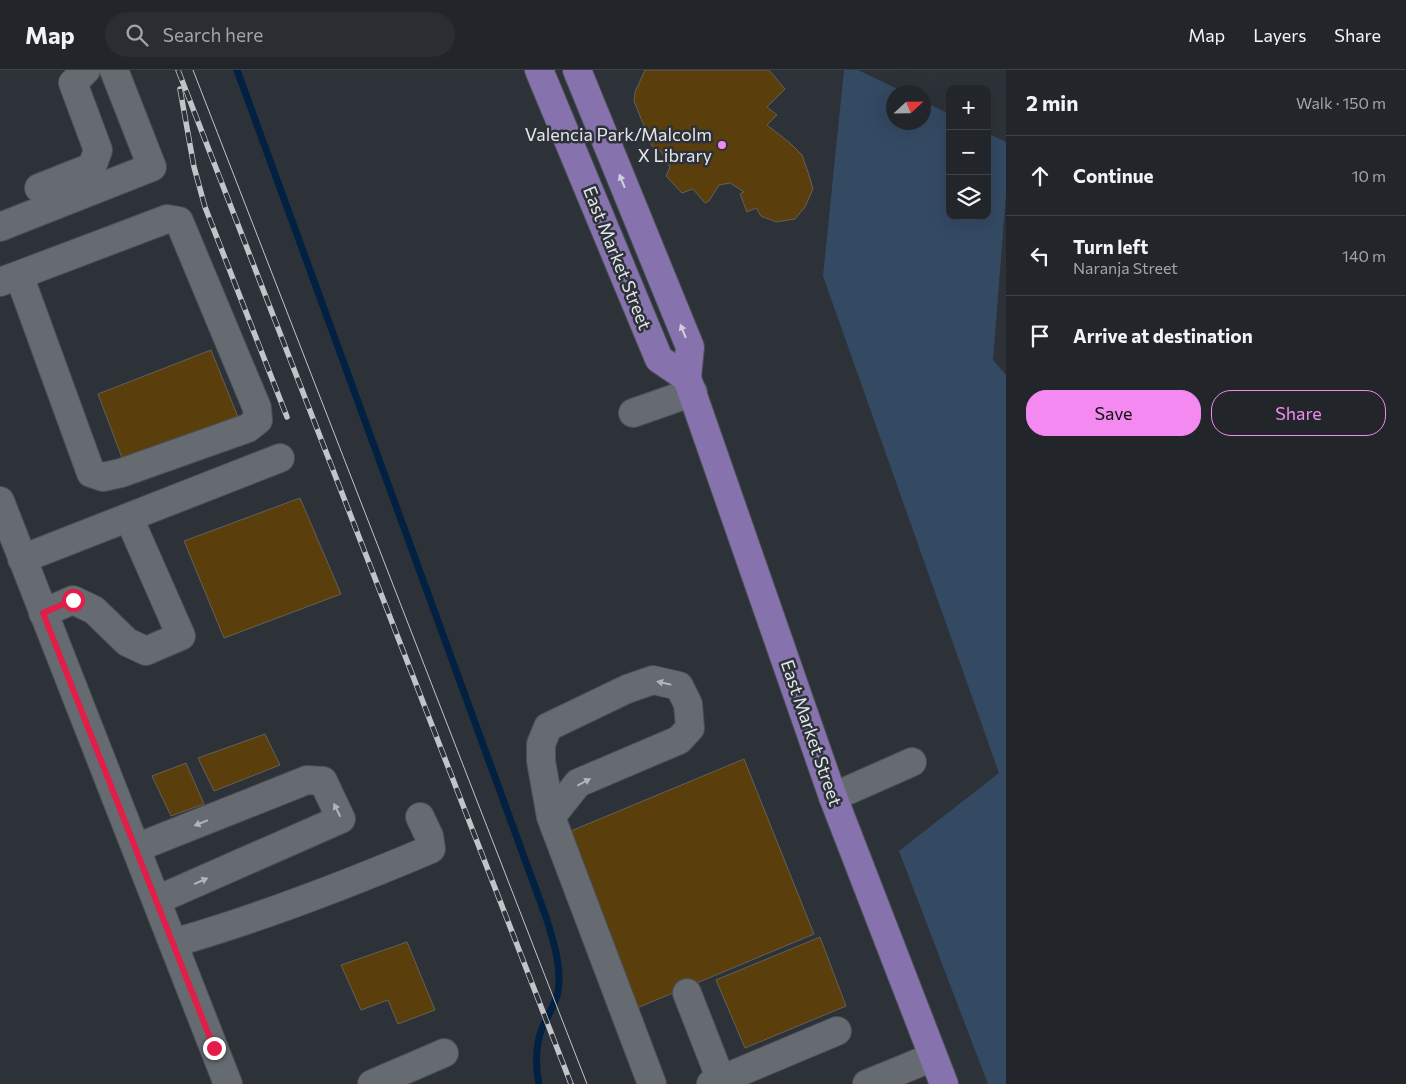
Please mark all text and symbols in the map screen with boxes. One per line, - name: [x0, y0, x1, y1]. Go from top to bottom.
- search box: [105, 12, 455, 57]
- text: Map: [25, 20, 75, 49]
- icon: search: [123, 21, 151, 49]
- text: Search here: [163, 23, 263, 46]
- text: Map: [1188, 24, 1225, 46]
- text: Layers: [1253, 24, 1306, 46]
- text: Share: [1334, 24, 1381, 46]
- north arrow: [886, 85, 931, 130]
- map controls: [946, 85, 991, 220]
- button: +: [946, 85, 991, 130]
- text: 2 min: [1026, 90, 1078, 115]
- text: Walk · 150 m: [1296, 93, 1386, 112]
- place label: Valencia Park/Malcolm X Library: [525, 123, 712, 166]
- button: −: [946, 130, 991, 175]
- marker: Valencia Park/Malcolm X Library: [716, 139, 728, 151]
- icon: ahead: [1026, 162, 1054, 190]
- text: Continue: [1073, 164, 1153, 187]
- text: 10 m: [1352, 166, 1386, 185]
- one-way arrow: [618, 173, 625, 188]
- button: layers: [946, 175, 991, 220]
- street label: East Market Street: [579, 183, 657, 333]
- text: Turn left: [1073, 235, 1148, 258]
- icon: left: [1026, 242, 1054, 270]
- text: 140 m: [1342, 246, 1386, 265]
- text: Naranja Street: [1073, 258, 1178, 277]
- icon: arrive: [1026, 322, 1054, 350]
- one-way arrow: [679, 324, 687, 338]
- text: Arrive at destination: [1073, 324, 1253, 347]
- button: Save: [1026, 390, 1201, 436]
- button: Share: [1211, 390, 1386, 436]
- route start: [62, 589, 85, 612]
- street label: East Market Street: [777, 657, 847, 809]
- one-way arrow: [657, 679, 672, 687]
- one-way arrow: [577, 777, 590, 786]
- one-way arrow: [332, 803, 340, 817]
- one-way arrow: [193, 819, 208, 827]
- one-way arrow: [194, 877, 208, 885]
- route end: [203, 1037, 226, 1060]

